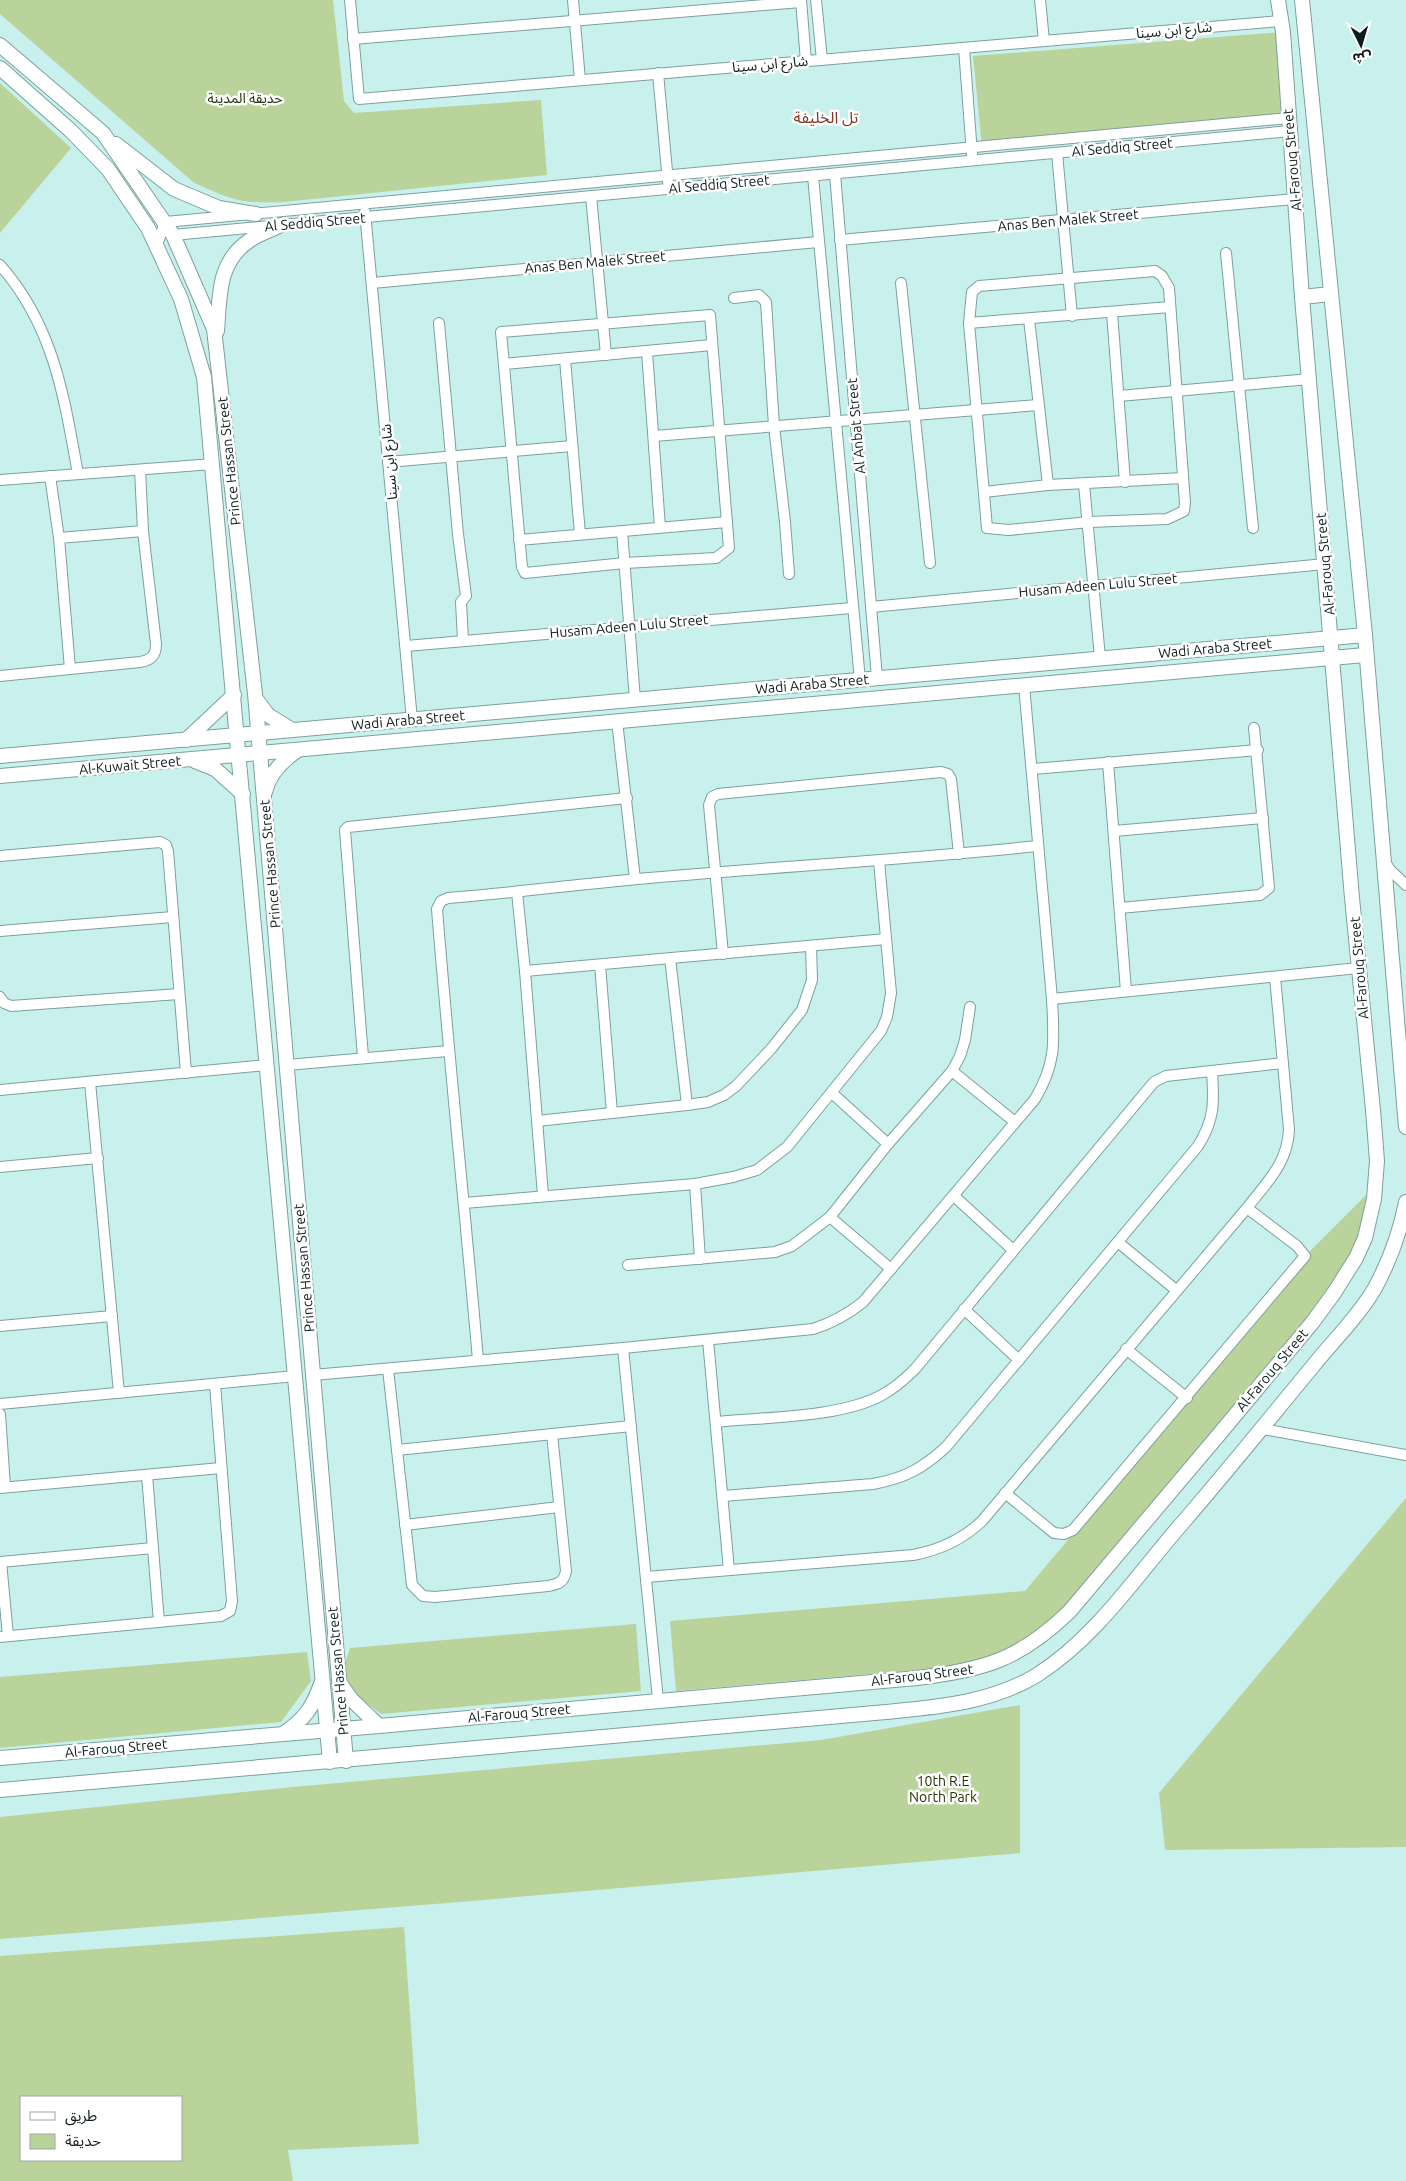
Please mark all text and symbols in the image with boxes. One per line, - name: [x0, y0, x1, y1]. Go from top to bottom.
- street label: شارع ابن سينا: [1135, 19, 1213, 44]
- north arrow: [1336, 20, 1386, 70]
- text: ش: [1352, 49, 1372, 67]
- street label: شارع ابن سينا: [731, 53, 809, 78]
- park label: حديقة المدينة: [207, 90, 283, 106]
- district label: تل الخليفة: [794, 108, 859, 127]
- street label: Al-Farouq Street: [1280, 108, 1304, 212]
- street label: Al Seddiq Street: [1071, 135, 1174, 159]
- street label: Al Seddiq Street: [668, 172, 771, 196]
- street label: Anas Ben Malek Street: [997, 206, 1140, 234]
- street label: Al Seddiq Street: [264, 210, 367, 234]
- street label: Anas Ben Malek Street: [524, 248, 667, 276]
- street label: Al Anbat Street: [844, 377, 868, 475]
- street label: Prince Hassan Street: [214, 395, 244, 526]
- street label: شارع ابن سينا: [378, 423, 403, 501]
- street label: Al-Farouq Street: [1313, 512, 1337, 616]
- street label: Husam Adeen Lulu Street: [1018, 570, 1179, 600]
- street label: Husam Adeen Lulu Street: [549, 611, 710, 641]
- street label: Wadi Araba Street: [1158, 635, 1273, 661]
- street label: Wadi Araba Street: [755, 671, 870, 697]
- street label: Wadi Araba Street: [351, 707, 466, 733]
- street label: Al-Kuwait Street: [78, 753, 182, 777]
- street label: Prince Hassan Street: [256, 799, 284, 929]
- street label: Al-Farouq Street: [1347, 916, 1371, 1020]
- street label: Prince Hassan Street: [290, 1203, 318, 1333]
- street label: Al-Farouq Street: [1233, 1325, 1311, 1415]
- street label: Prince Hassan Street: [324, 1606, 352, 1736]
- street label: Al-Farouq Street: [870, 1661, 974, 1689]
- street label: Al-Farouq Street: [467, 1701, 571, 1725]
- street label: Al-Farouq Street: [64, 1736, 168, 1760]
- park label: 10th R.E North Park: [909, 1773, 977, 1805]
- legend: [20, 2096, 182, 2161]
- text: طريق: [65, 2107, 97, 2126]
- text: حديقة: [65, 2132, 101, 2149]

